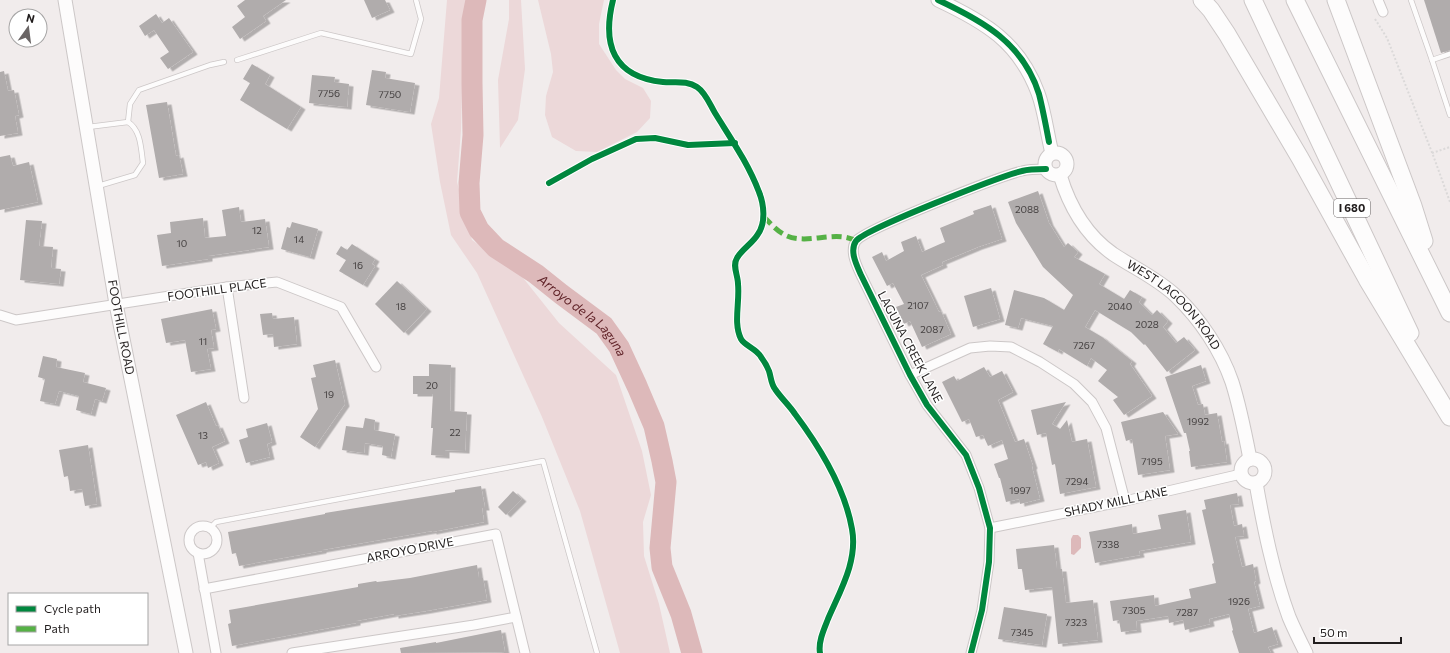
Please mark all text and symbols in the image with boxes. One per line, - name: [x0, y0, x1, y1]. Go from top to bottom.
- north arrow: [8, 8, 48, 48]
- text: N: [25, 11, 36, 25]
- house number: 7756: [318, 87, 340, 99]
- house number: 7750: [379, 88, 401, 100]
- road number: I 680: [1334, 199, 1370, 217]
- house number: 2088: [1015, 203, 1039, 215]
- house number: 12: [252, 224, 262, 236]
- house number: 14: [294, 233, 304, 245]
- house number: 10: [177, 237, 187, 249]
- street label: WEST LAGOON ROAD: [1125, 256, 1224, 352]
- house number: 16: [353, 259, 363, 271]
- water label: Arroyo de la Laguna: [534, 270, 630, 359]
- street label: FOOTHILL PLACE: [166, 275, 267, 303]
- street label: FOOTHILL ROAD: [106, 278, 138, 376]
- street label: LAGUNA CREEK LANE: [876, 288, 946, 405]
- house number: 2107: [907, 299, 929, 311]
- house number: 18: [396, 300, 406, 312]
- house number: 2040: [1108, 300, 1132, 312]
- house number: 2028: [1135, 318, 1159, 330]
- house number: 2087: [920, 323, 944, 335]
- house number: 11: [199, 335, 207, 347]
- house number: 7267: [1073, 339, 1095, 351]
- house number: 20: [426, 379, 438, 391]
- house number: 19: [324, 388, 334, 400]
- house number: 1992: [1187, 415, 1209, 427]
- house number: 22: [449, 426, 461, 438]
- house number: 13: [198, 429, 208, 441]
- house number: 7195: [1141, 455, 1163, 467]
- house number: 7294: [1066, 475, 1088, 487]
- street label: SHADY MILL LANE: [1063, 483, 1169, 519]
- house number: 1997: [1009, 484, 1031, 496]
- street label: ARROYO DRIVE: [365, 534, 455, 564]
- house number: 7338: [1097, 538, 1119, 550]
- legend: [8, 593, 148, 645]
- house number: 1926: [1228, 595, 1250, 607]
- text: Cycle path: [44, 601, 101, 615]
- house number: 7305: [1122, 604, 1146, 616]
- house number: 7287: [1176, 606, 1198, 618]
- house number: 7323: [1065, 616, 1087, 628]
- scale bar: [1314, 619, 1401, 645]
- text: Path: [44, 621, 70, 635]
- text: 50 m: [1320, 625, 1348, 639]
- house number: 7345: [1011, 626, 1034, 638]

